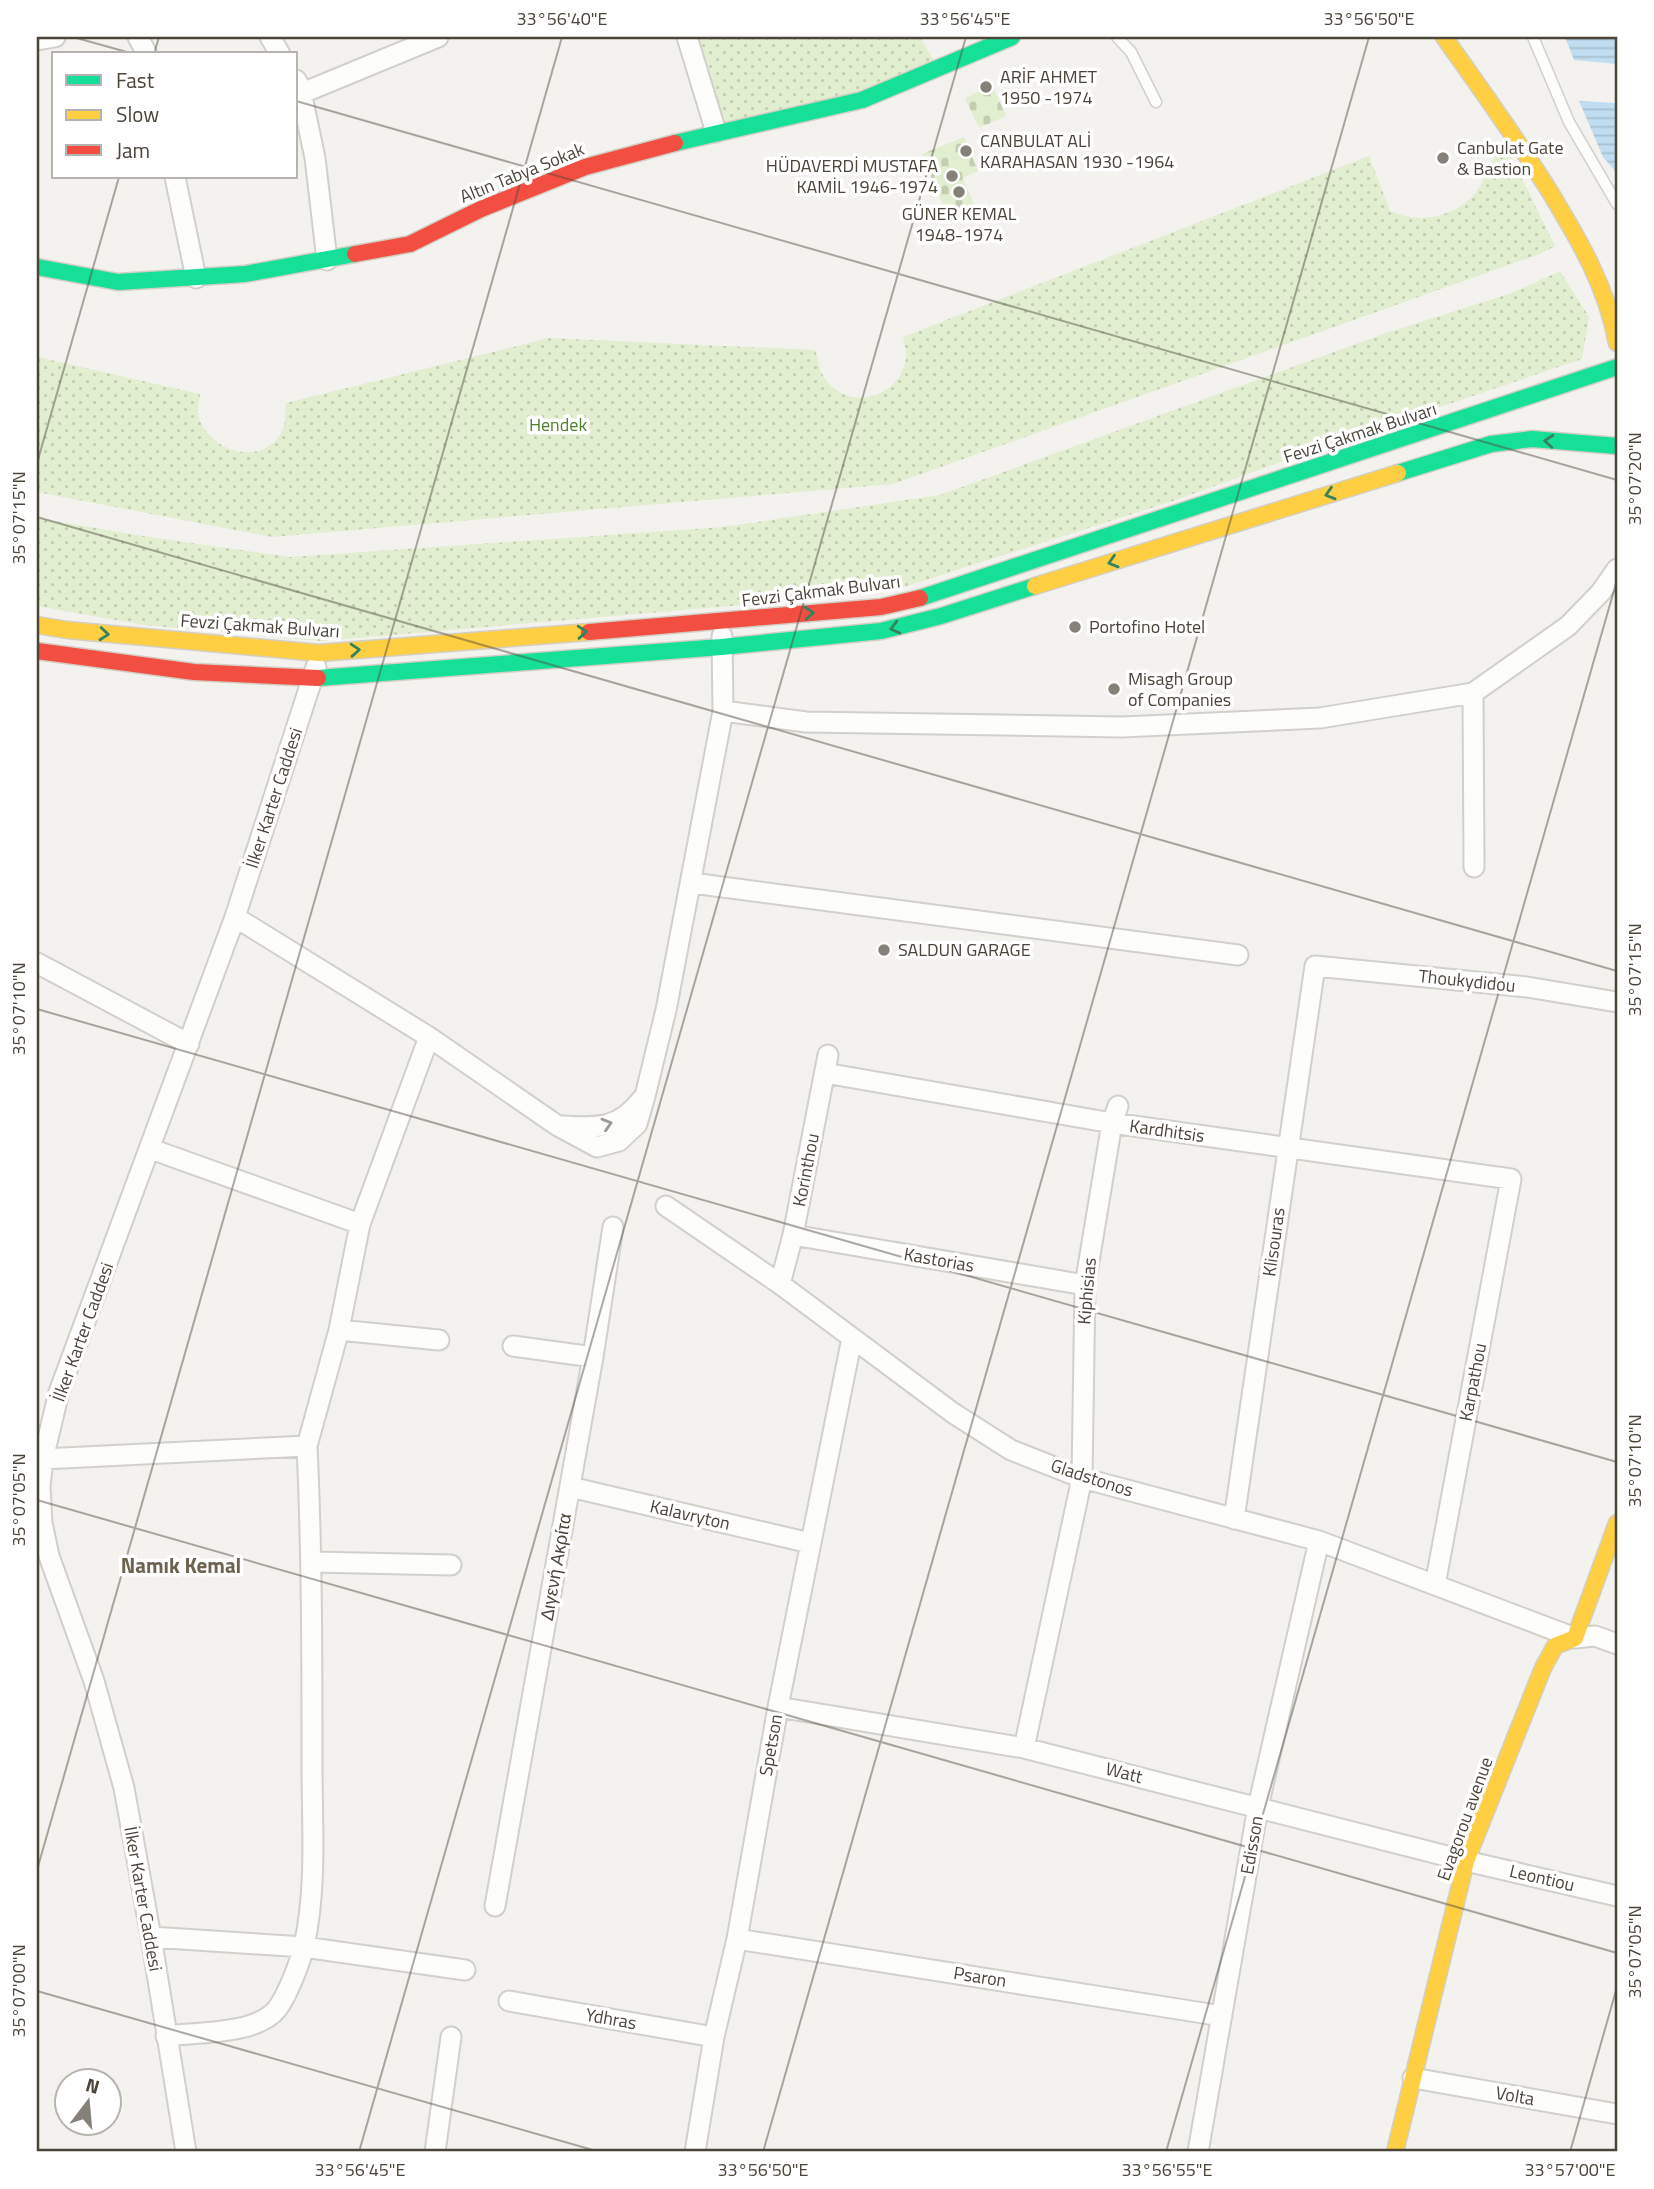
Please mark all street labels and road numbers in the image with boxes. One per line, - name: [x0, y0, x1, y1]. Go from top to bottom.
- street label: Altın Tabya Sokak: [456, 135, 588, 210]
- street label: Fevzi Çakmak Bulvarı: [1280, 395, 1440, 470]
- street label: Fevzi Çakmak Bulvarı: [740, 567, 902, 614]
- street label: Fevzi Çakmak Bulvarı: [180, 606, 341, 645]
- street label: İlker Karter Caddesi: [238, 724, 309, 872]
- street label: Thoukydidou: [1417, 962, 1517, 999]
- street label: Kardhitsis: [1128, 1112, 1206, 1149]
- street label: Korinthou: [785, 1131, 826, 1209]
- street label: Klisouras: [1255, 1206, 1292, 1278]
- street label: Kastorias: [902, 1240, 976, 1279]
- street label: Kiphisias: [1070, 1256, 1103, 1325]
- street label: İlker Karter Caddesi: [45, 1258, 120, 1405]
- street label: Karpathou: [1452, 1341, 1493, 1423]
- street label: Gladstonos: [1047, 1451, 1137, 1504]
- street label: Kalavryton: [647, 1492, 733, 1537]
- street label: Διγενή Ακρίτα: [533, 1511, 578, 1623]
- street label: Spetson: [752, 1712, 789, 1778]
- street label: Evagorou avenue: [1430, 1753, 1499, 1885]
- street label: Watt: [1103, 1755, 1146, 1790]
- street label: Edisson: [1233, 1813, 1270, 1876]
- street label: İlker Karter Caddesi: [117, 1824, 170, 1973]
- street label: Leontiou: [1507, 1857, 1577, 1898]
- street label: Psaron: [952, 1959, 1009, 1994]
- street label: Ydhras: [584, 2001, 639, 2036]
- street label: Volta: [1494, 2079, 1537, 2112]

